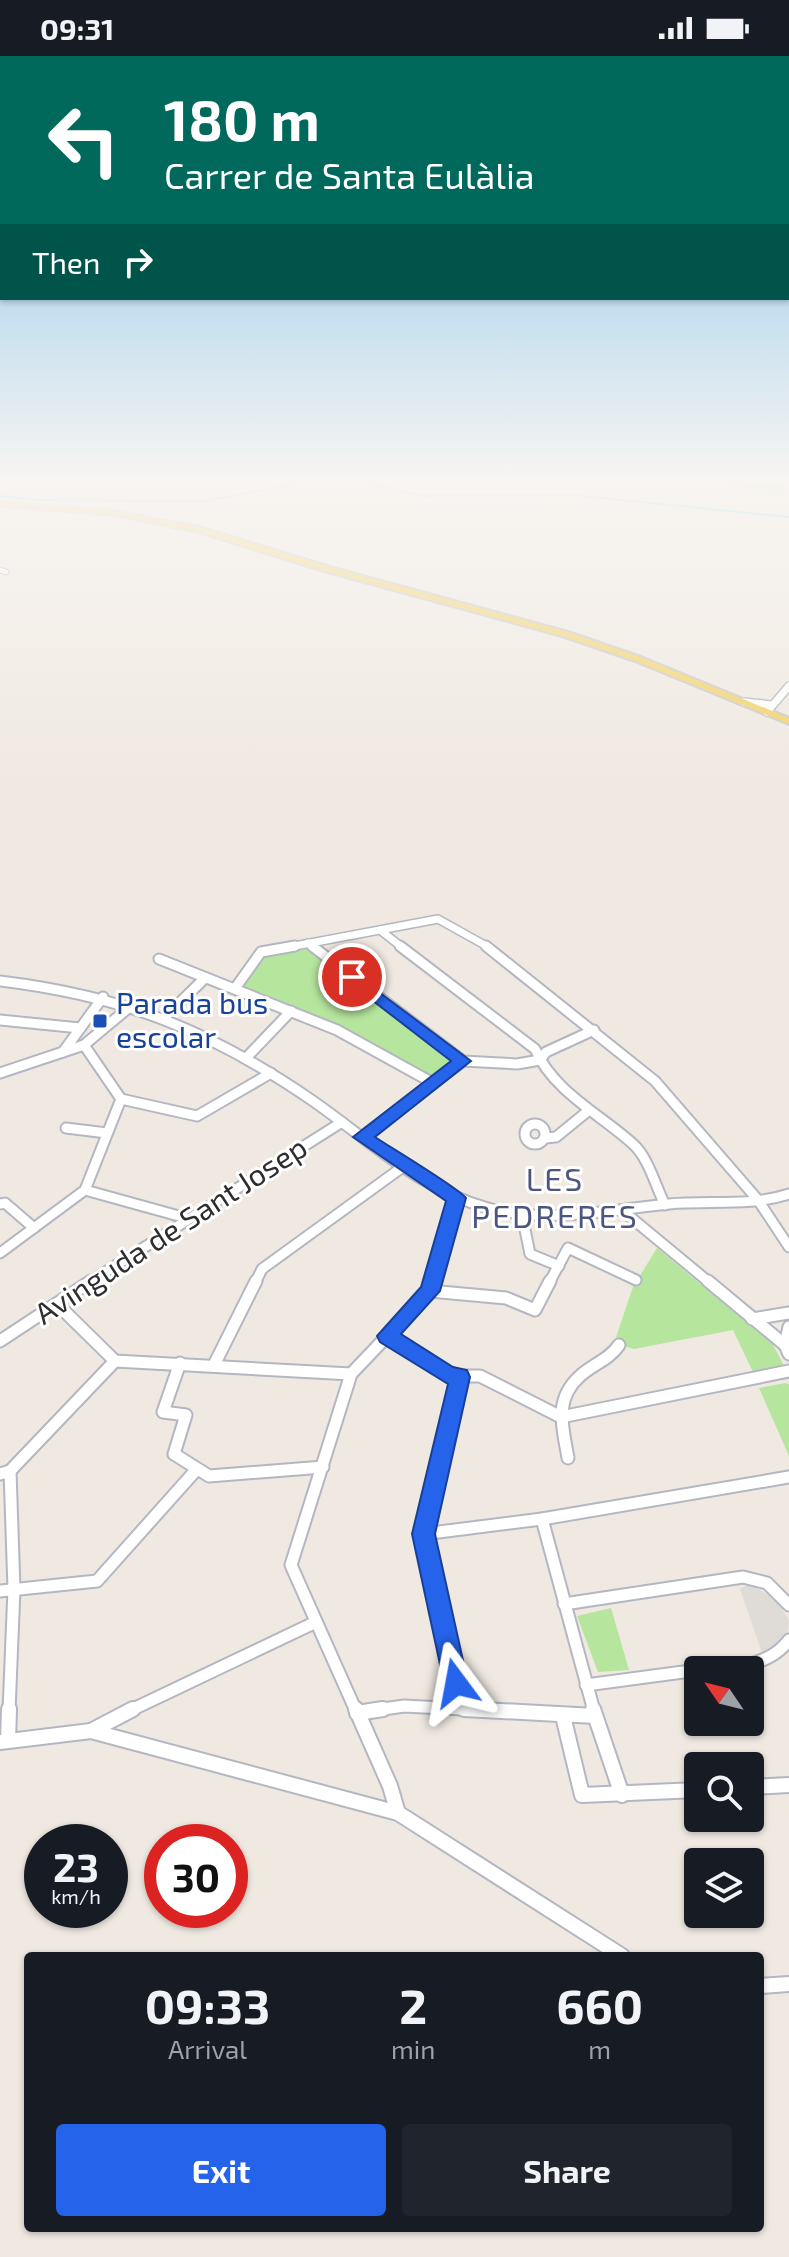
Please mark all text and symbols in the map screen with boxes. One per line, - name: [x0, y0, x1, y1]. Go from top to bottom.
- text: 09:31: [40, 10, 114, 46]
- text: 180 m: [164, 85, 320, 152]
- icon: left: [32, 88, 136, 192]
- text: Carrer de Santa Eulàlia: [164, 153, 535, 196]
- icon: right: [116, 240, 160, 284]
- text: Then: [32, 244, 100, 280]
- pin: [318, 943, 386, 1011]
- icon: arrive: [330, 955, 374, 999]
- place label: Parada bus escolar: [116, 984, 268, 1054]
- marker: Parada bus escolar: [91, 1012, 109, 1030]
- street label: Avinguda de Sant Josep: [27, 1128, 313, 1331]
- district label: LES PEDRERES: [471, 1159, 639, 1234]
- position arrow: [414, 1641, 498, 1725]
- north arrow: [684, 1656, 764, 1736]
- map controls: [684, 1656, 764, 1928]
- button: search: [684, 1752, 764, 1832]
- speed limit sign: 30: [144, 1824, 248, 1928]
- text: 23: [53, 1842, 99, 1890]
- button: layers: [684, 1848, 764, 1928]
- text: km/h: [51, 1884, 101, 1908]
- text: 09:33: [145, 1976, 270, 2034]
- text: 2: [399, 1976, 427, 2034]
- text: 660: [556, 1976, 643, 2034]
- text: Arrival: [168, 2033, 247, 2064]
- text: min: [391, 2033, 435, 2064]
- text: m: [588, 2033, 611, 2064]
- button: Exit: [56, 2124, 386, 2216]
- button: Share: [402, 2124, 732, 2216]

